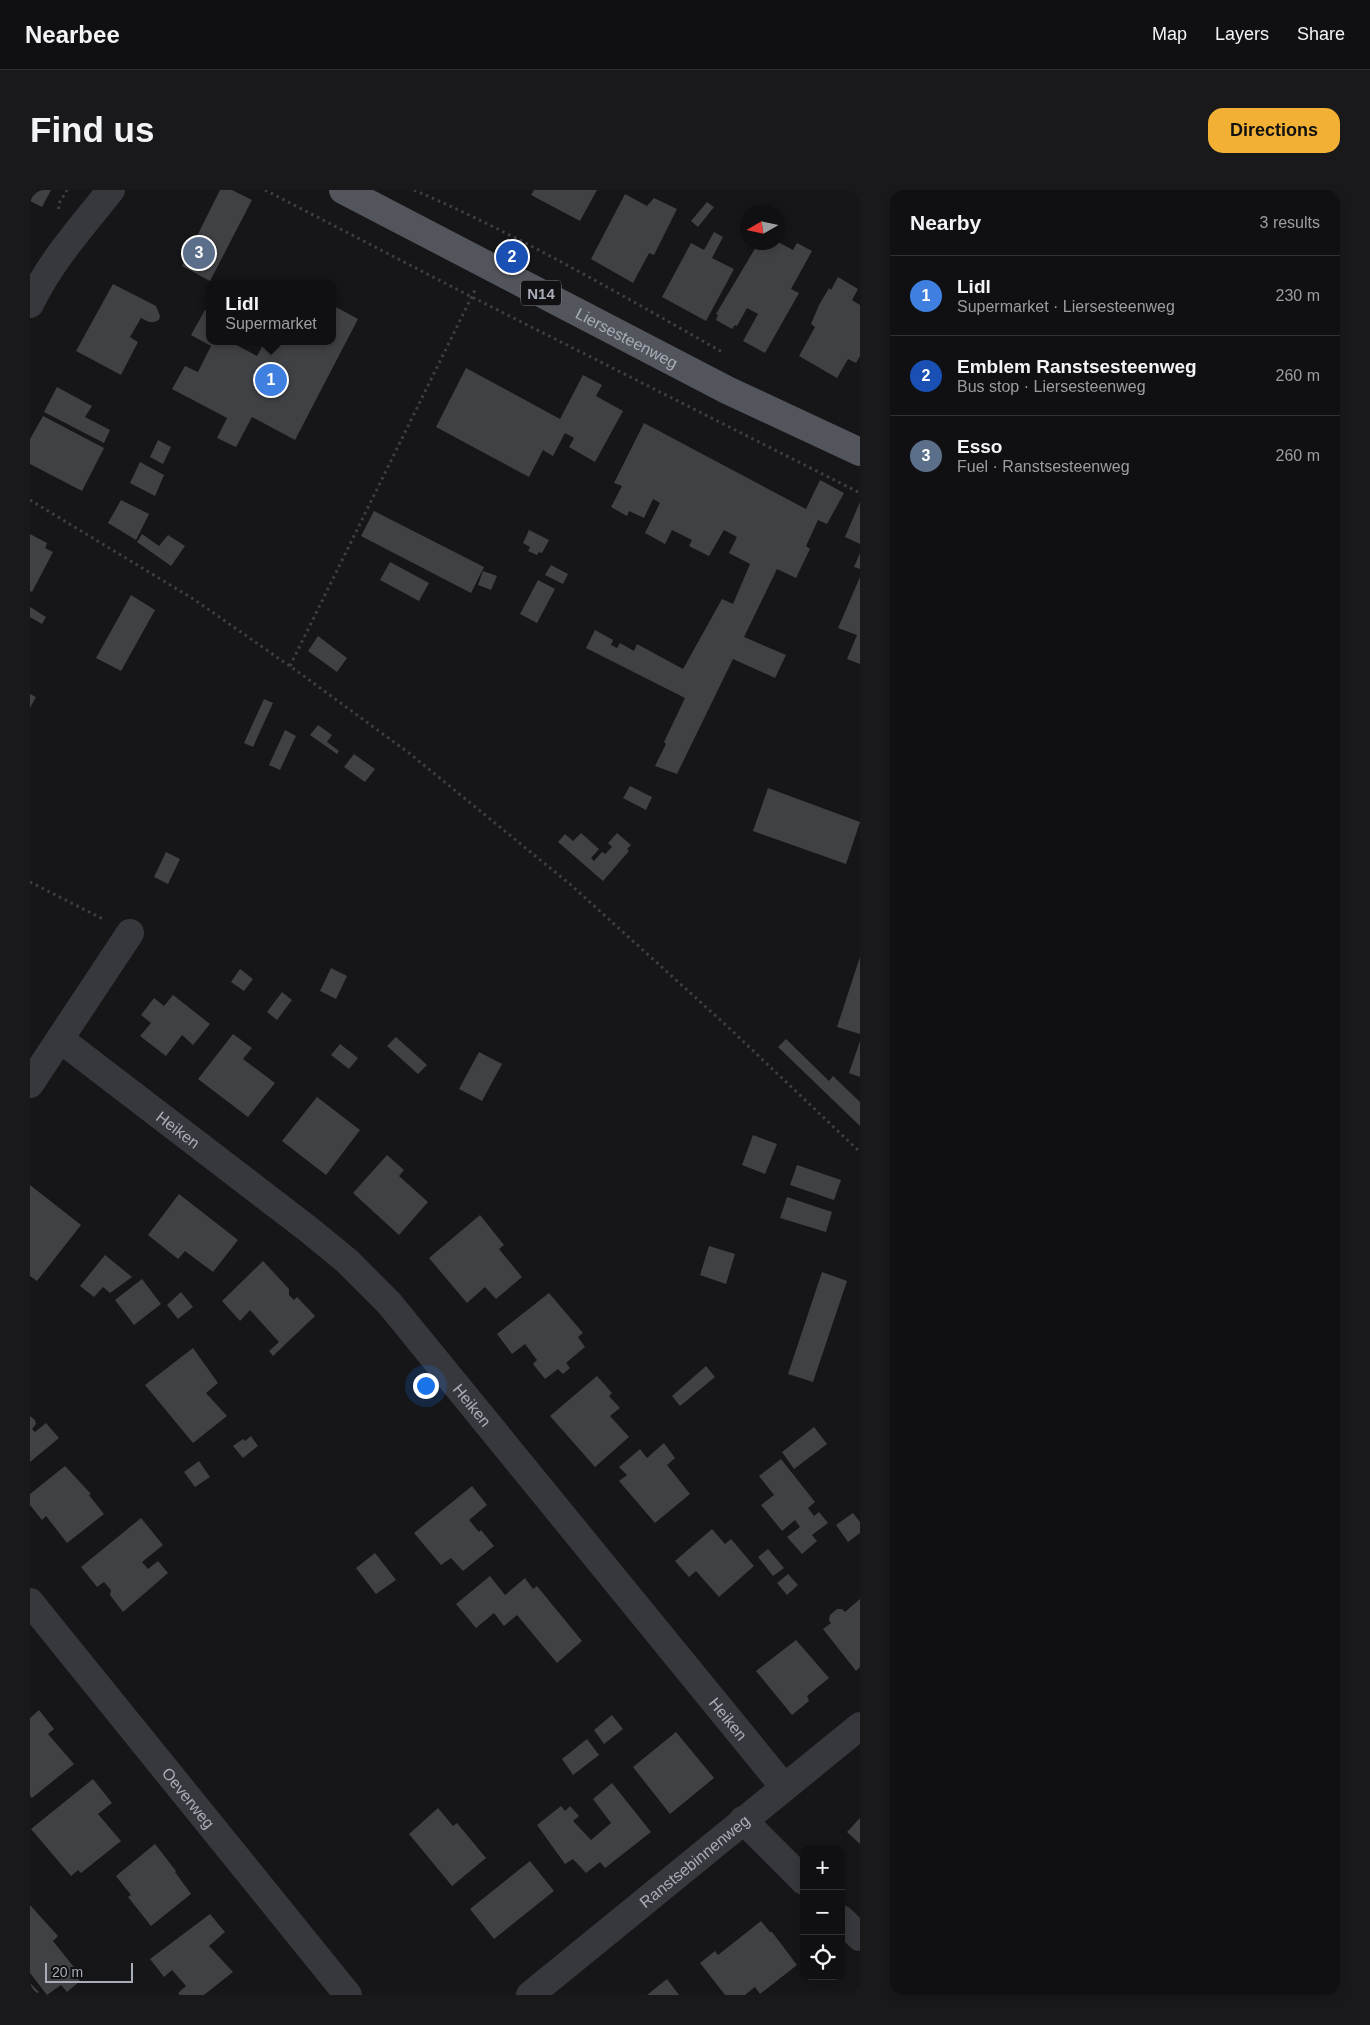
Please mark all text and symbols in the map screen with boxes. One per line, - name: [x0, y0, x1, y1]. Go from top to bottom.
- text: Nearbee: [25, 21, 120, 48]
- text: Map: [1152, 24, 1187, 44]
- text: Layers: [1215, 24, 1269, 44]
- text: Share: [1297, 24, 1345, 44]
- button: Directions: [1208, 108, 1340, 153]
- text: Find us: [30, 110, 154, 149]
- north arrow: [740, 205, 785, 250]
- text: Nearby: [910, 211, 981, 234]
- text: 3 results: [1260, 214, 1320, 231]
- pin: 3: [183, 234, 215, 272]
- pin: 2: [496, 238, 528, 276]
- text: Lidl: [957, 276, 991, 297]
- popup: [206, 280, 336, 345]
- road number: N14: [521, 280, 561, 306]
- text: 1: [922, 287, 930, 304]
- text: 230 m: [1276, 287, 1320, 304]
- text: Lidl: [225, 293, 259, 314]
- text: Supermarket · Liersesteenweg: [957, 298, 1175, 315]
- street label: Liersesteenweg: [573, 304, 680, 371]
- text: Supermarket: [225, 315, 317, 332]
- text: Emblem Ranstsesteenweg: [957, 356, 1197, 377]
- pin: 1: [255, 361, 287, 399]
- text: 2: [922, 367, 930, 384]
- text: 260 m: [1276, 367, 1320, 384]
- text: Bus stop · Liersesteenweg: [957, 378, 1146, 395]
- text: Esso: [957, 436, 1002, 457]
- text: 3: [922, 447, 930, 464]
- text: 260 m: [1276, 447, 1320, 464]
- text: Fuel · Ranstsesteenweg: [957, 458, 1130, 475]
- street label: Heiken: [153, 1108, 203, 1152]
- your location: [413, 1373, 439, 1399]
- street label: Heiken: [450, 1380, 495, 1430]
- street label: Heiken: [706, 1694, 751, 1744]
- street label: Oeverweg: [159, 1764, 218, 1832]
- street label: Ranstsebinnenweg: [636, 1811, 752, 1911]
- map controls: [800, 1845, 845, 1980]
- button: +: [800, 1845, 845, 1890]
- button: −: [800, 1890, 845, 1935]
- button: locate: [800, 1935, 845, 1980]
- scale bar: [45, 1960, 132, 1983]
- text: 20 m: [52, 1964, 83, 1980]

